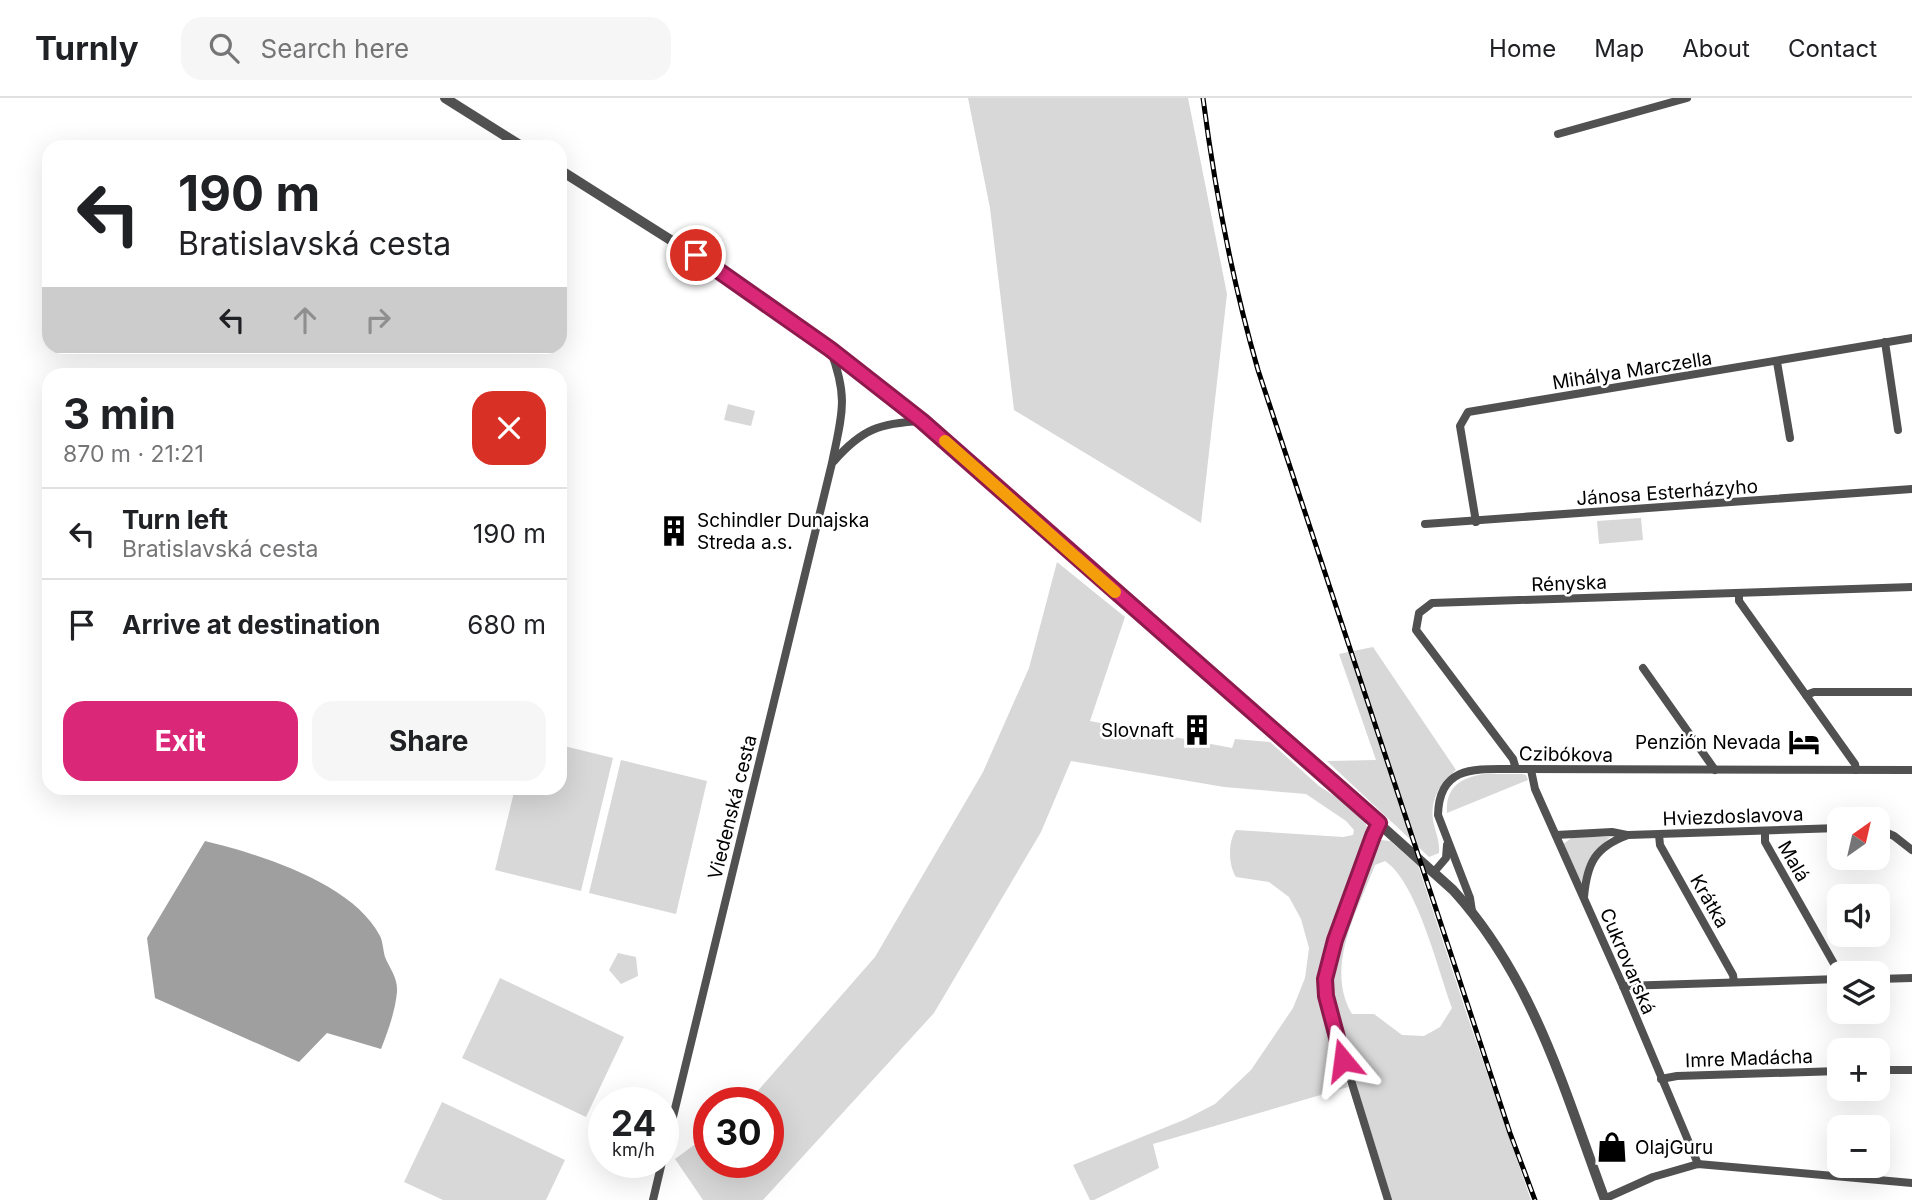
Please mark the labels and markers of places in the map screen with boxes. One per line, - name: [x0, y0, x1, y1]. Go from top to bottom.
- pin: [666, 225, 726, 285]
- place label: Schindler Dunajska Streda a.s.: [697, 509, 869, 554]
- building icon: Schindler Dunajska Streda a.s.: [657, 514, 691, 548]
- building icon: Slovnaft: [1180, 713, 1214, 747]
- place label: Slovnaft: [1101, 719, 1174, 742]
- hotel icon: Penzión Nevada: [1787, 725, 1821, 759]
- place label: Penzión Nevada: [1635, 731, 1781, 754]
- shop icon: OlajGuru: [1595, 1130, 1629, 1164]
- place label: OlajGuru: [1635, 1136, 1713, 1159]

